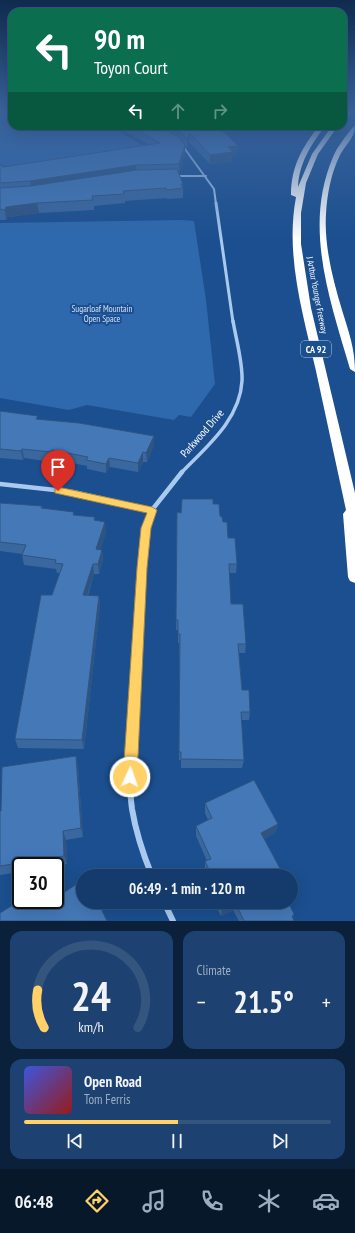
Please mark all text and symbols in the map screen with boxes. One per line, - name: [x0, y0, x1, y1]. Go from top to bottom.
- text: 90 m: [94, 20, 145, 57]
- icon: left: [28, 24, 80, 76]
- text: Toyon Court: [94, 56, 168, 79]
- icon: left: [125, 100, 147, 122]
- icon: ahead: [167, 100, 189, 122]
- icon: right: [209, 100, 231, 122]
- street label: J Arthur Younger Freeway: [304, 254, 330, 335]
- park label: Sugarloaf Mountain Open Space: [72, 303, 133, 324]
- road number: CA 92: [301, 341, 331, 357]
- street label: Parkwood Drive: [177, 406, 227, 460]
- pin: [41, 450, 75, 491]
- icon: arrive: [47, 456, 69, 478]
- position arrow: [109, 756, 151, 798]
- speed limit sign: 30: [12, 857, 64, 909]
- text: 06:49 · 1 min · 120 m: [129, 879, 245, 898]
- text: Climate: [197, 962, 231, 979]
- text: 24: [71, 969, 111, 1022]
- text: 21.5°: [234, 982, 294, 1021]
- text: −: [197, 988, 206, 1016]
- text: +: [322, 988, 331, 1016]
- text: km/h: [79, 1017, 104, 1036]
- text: Open Road: [84, 1072, 142, 1091]
- text: Tom Ferris: [84, 1091, 130, 1108]
- icon: previous: [64, 1130, 86, 1152]
- icon: pause: [166, 1130, 188, 1152]
- icon: next: [269, 1130, 291, 1152]
- icon: directions: [83, 1187, 111, 1215]
- icon: music: [140, 1187, 168, 1215]
- icon: phone: [198, 1187, 226, 1215]
- icon: climate: [255, 1187, 283, 1215]
- icon: car: [312, 1187, 340, 1215]
- text: 06:48: [15, 1190, 54, 1213]

